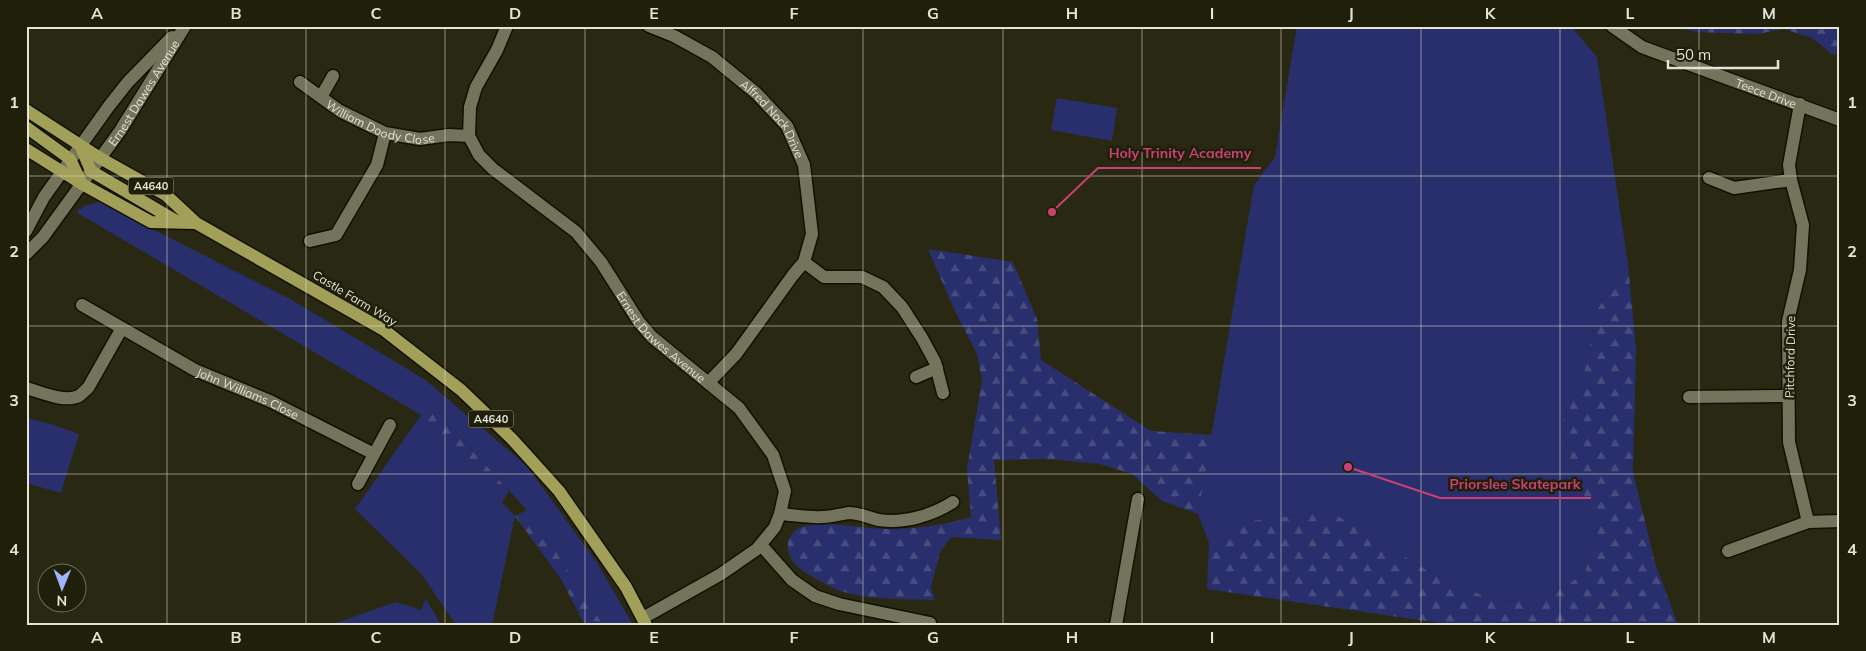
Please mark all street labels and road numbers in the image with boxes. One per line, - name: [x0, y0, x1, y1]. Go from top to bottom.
- street label: Ernest Dawes Avenue: [104, 37, 182, 148]
- street label: Teece Drive: [1734, 75, 1799, 111]
- street label: Alfred Nock Drive: [738, 76, 807, 160]
- street label: William Doody Close: [323, 96, 436, 147]
- road number: A4640: [128, 178, 174, 195]
- street label: Castle Farm Way: [310, 267, 400, 329]
- street label: Ernest Dawes Avenue: [614, 288, 709, 385]
- street label: Pitchford Drive: [1782, 316, 1798, 398]
- street label: John Williams Close: [195, 364, 302, 422]
- road number: A4640: [468, 410, 514, 428]

